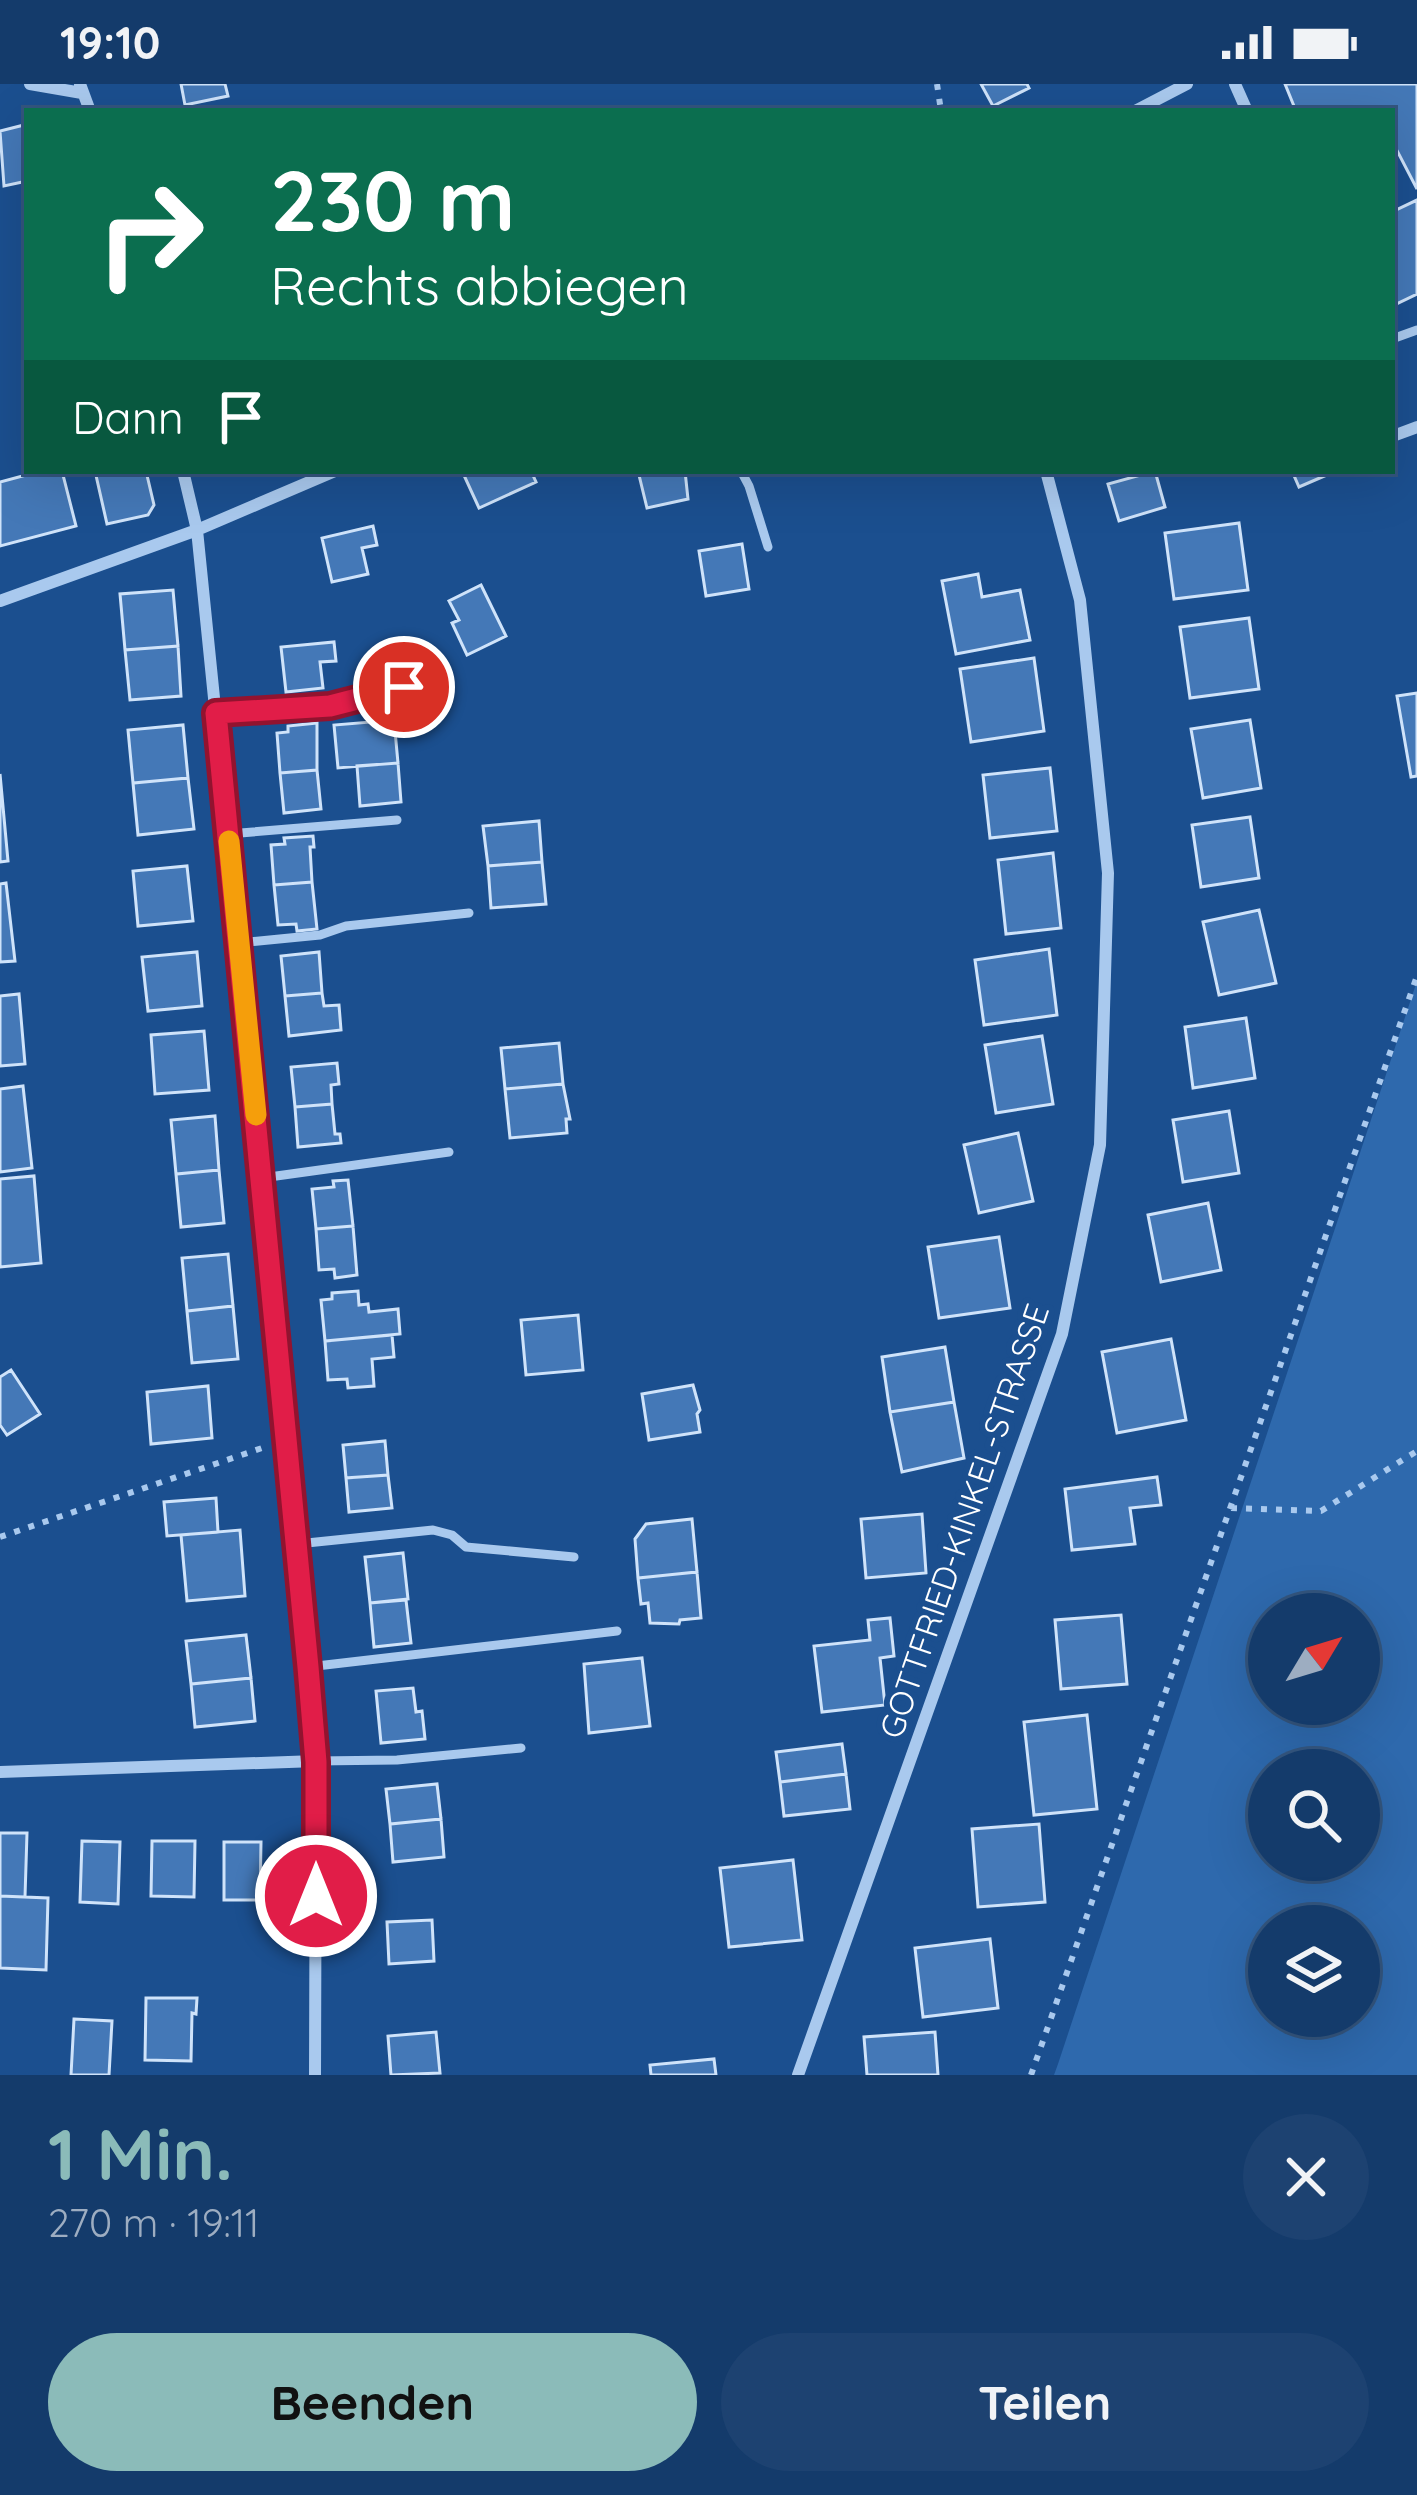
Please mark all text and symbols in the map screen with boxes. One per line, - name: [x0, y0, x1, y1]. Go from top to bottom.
- text: 19:10: [60, 14, 161, 70]
- text: 230 m: [270, 147, 515, 252]
- icon: right: [72, 156, 228, 312]
- text: Rechts abbiegen: [270, 251, 689, 319]
- icon: arrive: [208, 384, 274, 450]
- text: Dann: [72, 389, 184, 445]
- pin: [353, 636, 455, 738]
- icon: arrive: [371, 654, 437, 720]
- street label: GOTTFRIED-KINKEL-STRASSE: [870, 1298, 1057, 1743]
- north arrow: [1248, 1593, 1380, 1725]
- map controls: [1248, 1593, 1380, 2037]
- button: search: [1248, 1749, 1380, 1881]
- position arrow: [253, 1833, 379, 1959]
- button: layers: [1248, 1905, 1380, 2037]
- text: 1 Min.: [48, 2108, 233, 2198]
- button: close: [1243, 2114, 1369, 2240]
- text: 270 m · 19:11: [48, 2198, 260, 2247]
- button: Beenden: [48, 2333, 697, 2471]
- button: Teilen: [721, 2333, 1369, 2471]

